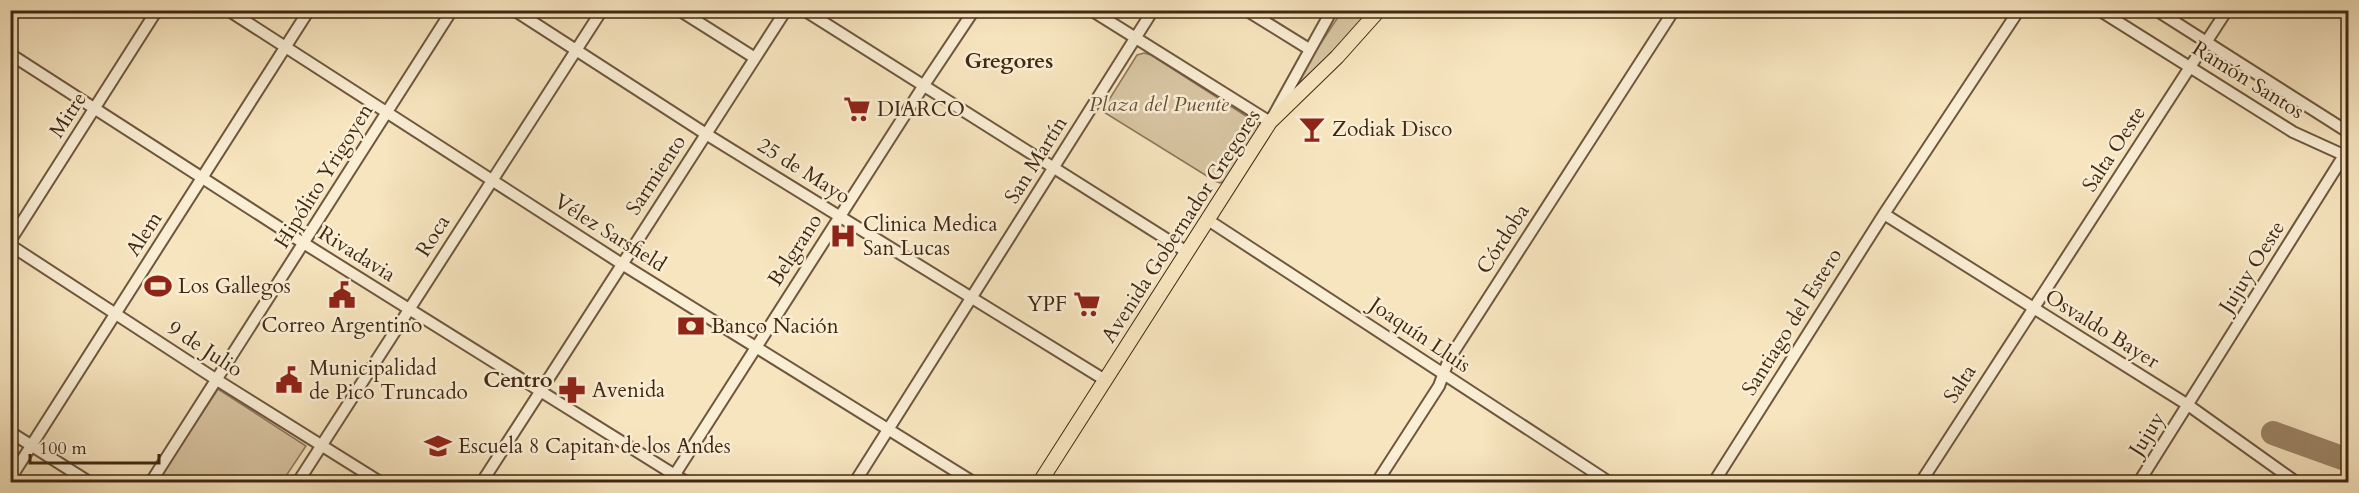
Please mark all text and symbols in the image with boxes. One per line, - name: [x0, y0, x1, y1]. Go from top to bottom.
- street label: Ramón Santos: [2187, 34, 2309, 126]
- district label: Gregores: [965, 46, 1053, 76]
- street label: Mitre: [42, 86, 94, 144]
- park label: Plaza del Puente: [1089, 90, 1230, 119]
- supermarket icon: DIARCO: [842, 94, 872, 124]
- place label: DIARCO: [877, 95, 965, 124]
- street label: Hipólito Yrigoyen: [268, 98, 380, 254]
- street label: Salta Oeste: [2075, 100, 2153, 198]
- street label: Avenida Gobernador Gregores: [1094, 104, 1268, 348]
- street label: San Martín: [998, 111, 1074, 209]
- bar icon: Zodiak Disco: [1297, 114, 1327, 144]
- place label: Zodiak Disco: [1332, 115, 1452, 144]
- street label: Sarmiento: [619, 129, 693, 221]
- street label: 25 de Mayo: [752, 131, 856, 211]
- street label: Vélez Sarsfield: [548, 187, 672, 279]
- street label: Córdoba: [1470, 198, 1536, 280]
- street label: Alem: [119, 206, 169, 262]
- street label: Belgrano: [761, 208, 829, 292]
- street label: Roca: [409, 209, 457, 263]
- place label: Clinica Medica San Lucas: [863, 210, 998, 263]
- street label: Jujuy Oeste: [2211, 215, 2292, 321]
- street label: Rivadavia: [313, 219, 401, 289]
- hospital icon: Clinica Medica San Lucas: [828, 221, 858, 251]
- street label: Santiago del Estero: [1735, 243, 1849, 401]
- sports icon: Los Gallegos: [143, 271, 173, 301]
- place label: Los Gallegos: [178, 272, 291, 301]
- public building icon: Correo Argentino: [327, 280, 357, 310]
- street label: Osvaldo Bayer: [2039, 282, 2165, 376]
- supermarket icon: YPF: [1072, 289, 1102, 319]
- street label: Joaquín Lluis: [1361, 289, 1476, 380]
- place label: YPF: [1027, 290, 1067, 319]
- place label: Correo Argentino: [262, 311, 422, 340]
- bank icon: Banco Nación: [676, 311, 706, 341]
- place label: Banco Nación: [711, 312, 839, 341]
- street label: 9 de Julio: [162, 314, 248, 384]
- place label: Municipalidad de Pico Truncado: [309, 354, 468, 407]
- street label: Salta: [1937, 359, 1983, 409]
- public building icon: Municipalidad de Pico Truncado: [274, 365, 304, 395]
- district label: Centro: [483, 365, 553, 395]
- pharmacy icon: Avenida: [557, 375, 587, 405]
- place label: Avenida: [592, 376, 665, 405]
- street label: Jujuy: [2121, 406, 2172, 464]
- scale bar: [30, 427, 159, 465]
- school or university icon: Escuela 8 Capitan de los Andes: [423, 431, 453, 461]
- place label: Escuela 8 Capitan de los Andes: [458, 432, 731, 461]
- text: 100 m: [39, 436, 87, 461]

